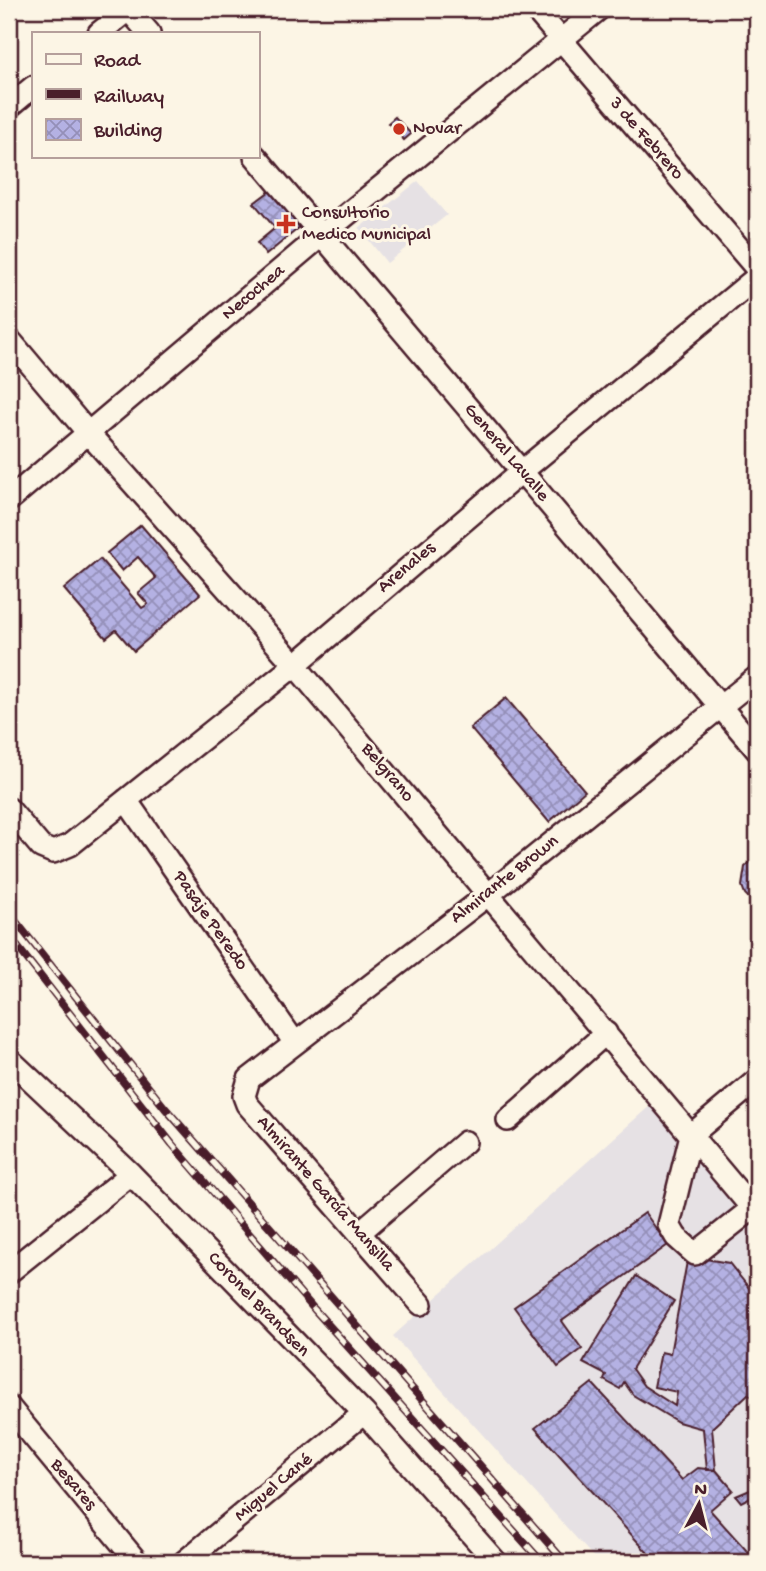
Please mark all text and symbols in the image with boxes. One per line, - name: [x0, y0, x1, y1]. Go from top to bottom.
- legend: [32, 32, 259, 158]
- text: Road: [94, 50, 142, 75]
- text: Railway: [94, 86, 164, 111]
- street label: 3 de Febrero: [603, 92, 688, 185]
- place label: Novar: [413, 118, 463, 141]
- text: Building: [93, 120, 163, 145]
- marker: Novar: [391, 121, 407, 137]
- place label: Consultorio Medico Municipal: [302, 202, 431, 247]
- marker: Consultorio Medico Municipal: [276, 214, 296, 234]
- street label: Necochea: [218, 259, 291, 326]
- street label: General Lavalle: [458, 399, 554, 507]
- street label: Arenales: [373, 537, 441, 599]
- street label: Belgrano: [355, 738, 419, 808]
- street label: Almirante Brown: [446, 830, 564, 930]
- street label: Pasaje Peredo: [167, 866, 253, 975]
- street label: Almirante García Mansilla: [251, 1111, 400, 1278]
- street label: Coronel Brandsen: [202, 1248, 314, 1362]
- street label: Miguel Cané: [230, 1448, 318, 1527]
- street label: Besares: [44, 1454, 102, 1516]
- north arrow: [664, 1470, 734, 1540]
- text: N: [693, 1478, 708, 1503]

